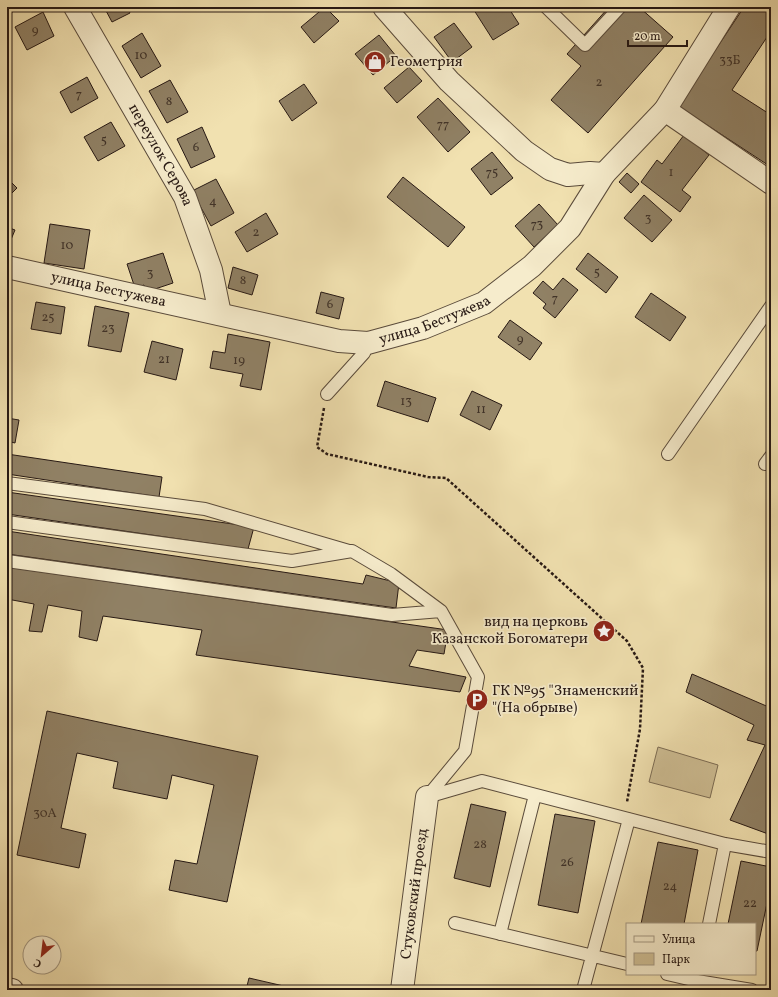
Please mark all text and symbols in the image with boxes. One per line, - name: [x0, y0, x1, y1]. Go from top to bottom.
- house number: 9: [32, 22, 39, 40]
- scale bar: [628, 22, 687, 48]
- text: 20 m: [634, 29, 661, 45]
- house number: 10: [135, 47, 148, 65]
- shop icon: Геометрия: [362, 49, 388, 75]
- place label: Геометрия: [390, 52, 463, 73]
- house number: 33Б: [719, 52, 741, 70]
- house number: 2: [596, 74, 603, 92]
- house number: 7: [76, 86, 82, 104]
- house number: 8: [166, 93, 172, 111]
- street label: переулок Серова: [123, 100, 198, 209]
- house number: 77: [437, 116, 449, 134]
- house number: 5: [101, 132, 107, 150]
- house number: 6: [193, 139, 200, 157]
- house number: 75: [486, 164, 498, 182]
- house number: 1: [668, 164, 674, 182]
- house number: 4: [209, 193, 217, 211]
- house number: 3: [645, 210, 652, 228]
- house number: 73: [531, 216, 544, 234]
- house number: 2: [253, 224, 260, 242]
- house number: 10: [61, 237, 74, 255]
- house number: 5: [594, 264, 600, 282]
- house number: 3: [147, 265, 154, 283]
- street label: улица Бестужева: [49, 267, 168, 313]
- house number: 8: [240, 272, 246, 290]
- house number: 7: [552, 290, 558, 308]
- street label: улица Бестужева: [377, 291, 496, 350]
- house number: 6: [327, 296, 334, 314]
- house number: 25: [41, 309, 55, 327]
- house number: 23: [101, 320, 115, 338]
- house number: 9: [517, 331, 524, 349]
- house number: 21: [158, 351, 170, 369]
- house number: 19: [233, 352, 245, 370]
- house number: 13: [400, 393, 412, 411]
- house number: 11: [476, 401, 486, 419]
- place label: вид на церковь Казанской Богоматери: [432, 612, 588, 650]
- place icon: вид на церковь Казанской Богоматери: [591, 618, 617, 644]
- place label: ГК №95 "Знаменский "(На обрыве): [492, 681, 638, 719]
- parking icon: ГК №95 "Знаменский "(На обрыве): [464, 687, 490, 713]
- house number: 30А: [33, 805, 57, 823]
- street label: Стуковский проезд: [396, 827, 433, 960]
- house number: 28: [473, 836, 487, 854]
- house number: 26: [560, 854, 574, 872]
- house number: 24: [663, 878, 677, 896]
- house number: 22: [743, 895, 757, 913]
- legend: [626, 923, 756, 975]
- text: Улица: [662, 932, 695, 948]
- north arrow: [22, 935, 62, 975]
- text: Парк: [662, 952, 690, 968]
- text: С: [31, 954, 45, 971]

